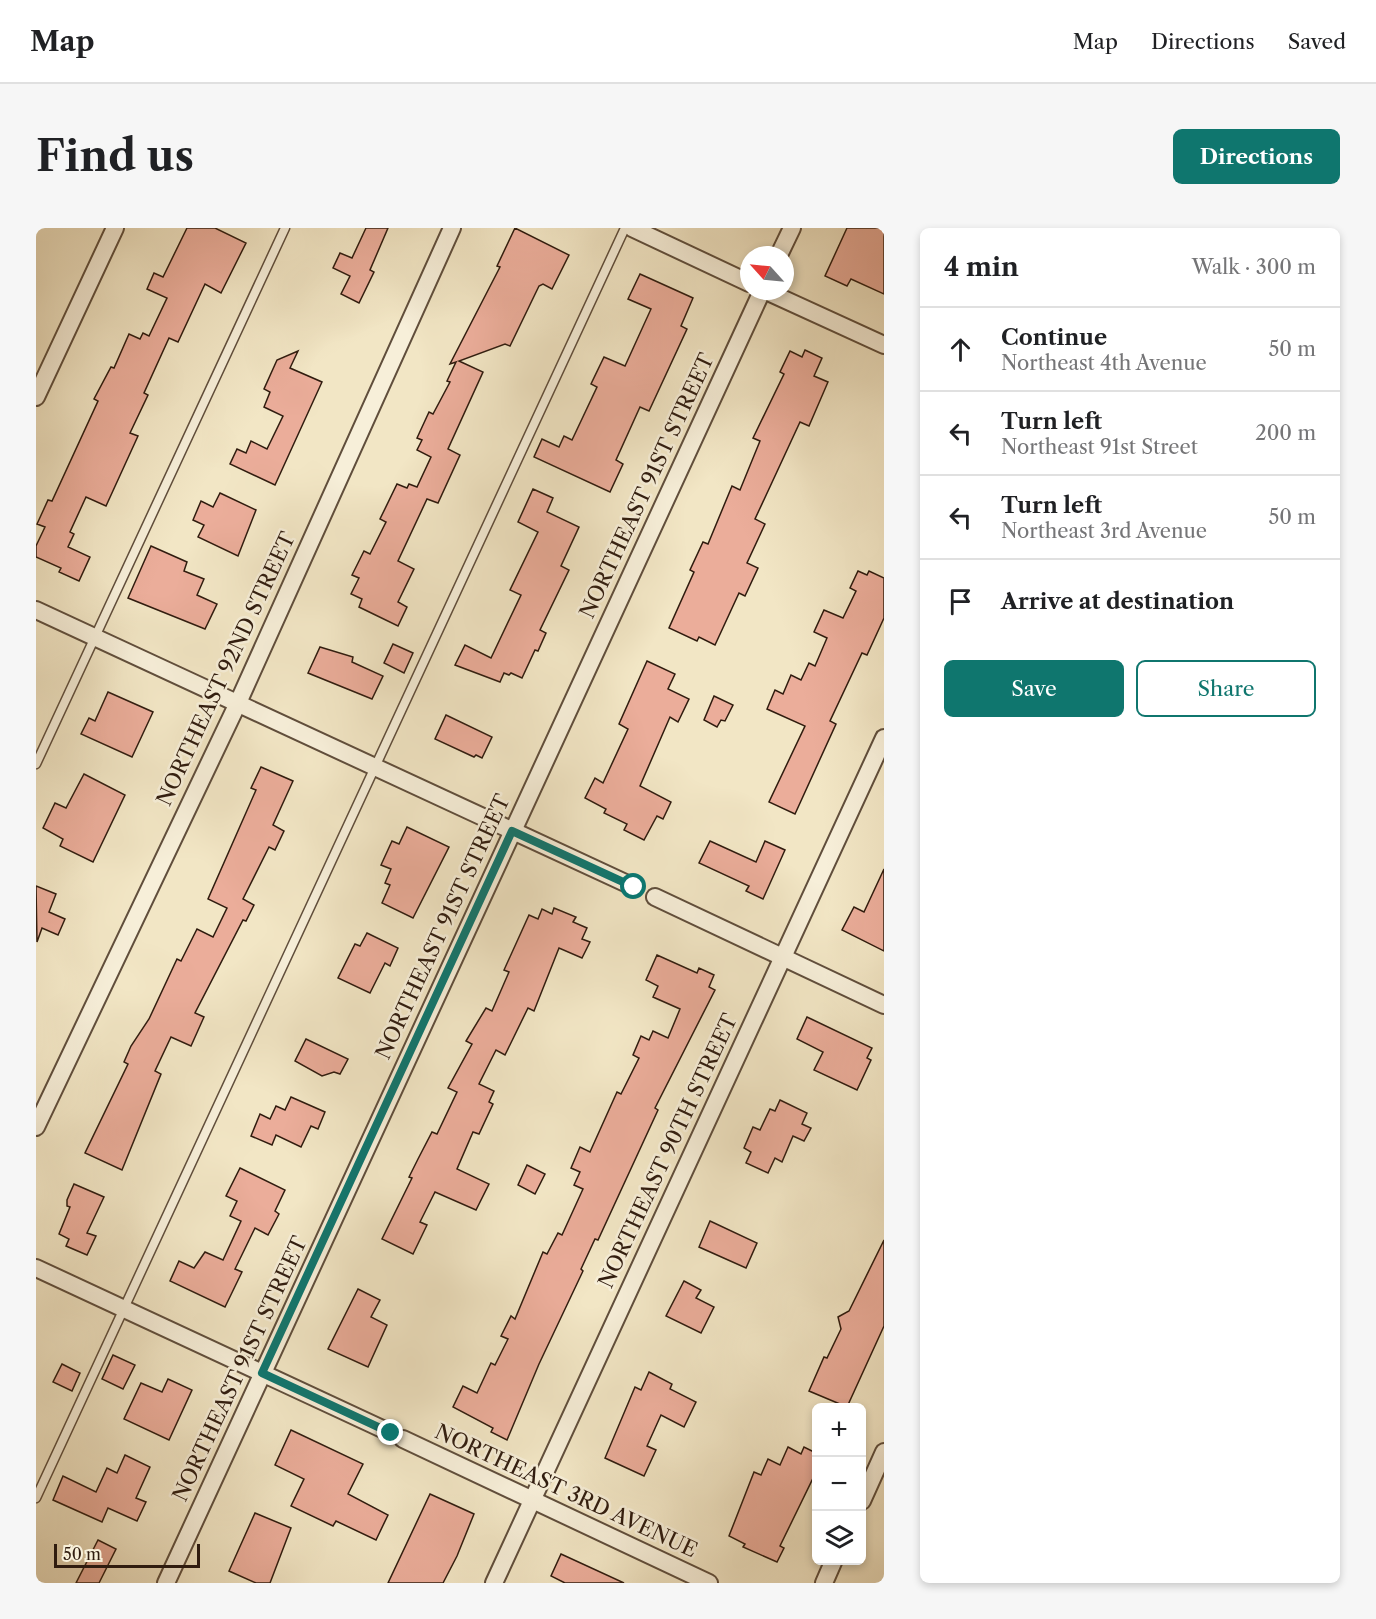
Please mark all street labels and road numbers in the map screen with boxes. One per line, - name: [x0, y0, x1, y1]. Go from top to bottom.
- street label: NORTHEAST 91ST STREET: [574, 349, 719, 622]
- street label: NORTHEAST 92ND STREET: [151, 528, 300, 810]
- street label: NORTHEAST 91ST STREET: [370, 790, 515, 1063]
- street label: NORTHEAST 90TH STREET: [593, 1009, 742, 1292]
- street label: NORTHEAST 91ST STREET: [167, 1232, 312, 1505]
- street label: NORTHEAST 3RD AVENUE: [431, 1419, 701, 1562]

